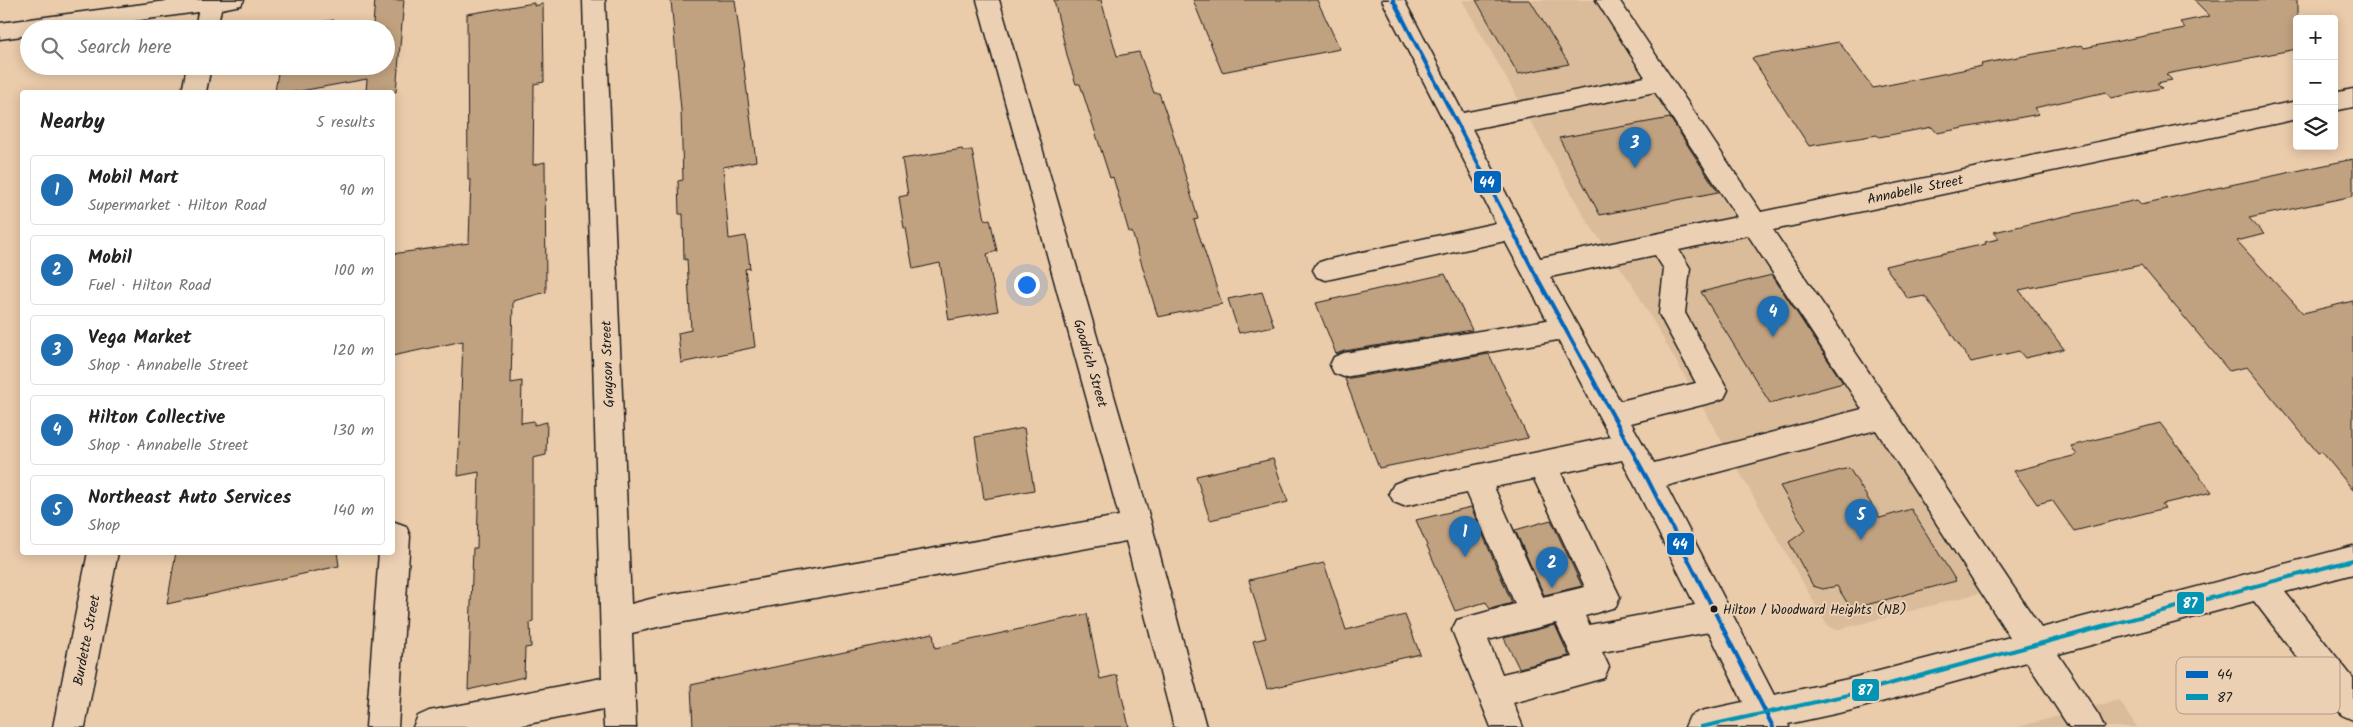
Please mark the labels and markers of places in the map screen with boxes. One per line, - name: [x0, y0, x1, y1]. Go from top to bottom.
- pin: 3: [1619, 127, 1651, 168]
- pin: 4: [1757, 296, 1789, 337]
- pin: 5: [1845, 499, 1877, 540]
- pin: 1: [1449, 516, 1481, 557]
- pin: 2: [1536, 547, 1568, 588]
- place label: Hilton / Woodward Heights (NB): [1723, 600, 1907, 621]
- marker: Hilton / Woodward Heights (NB): [1709, 604, 1719, 614]

